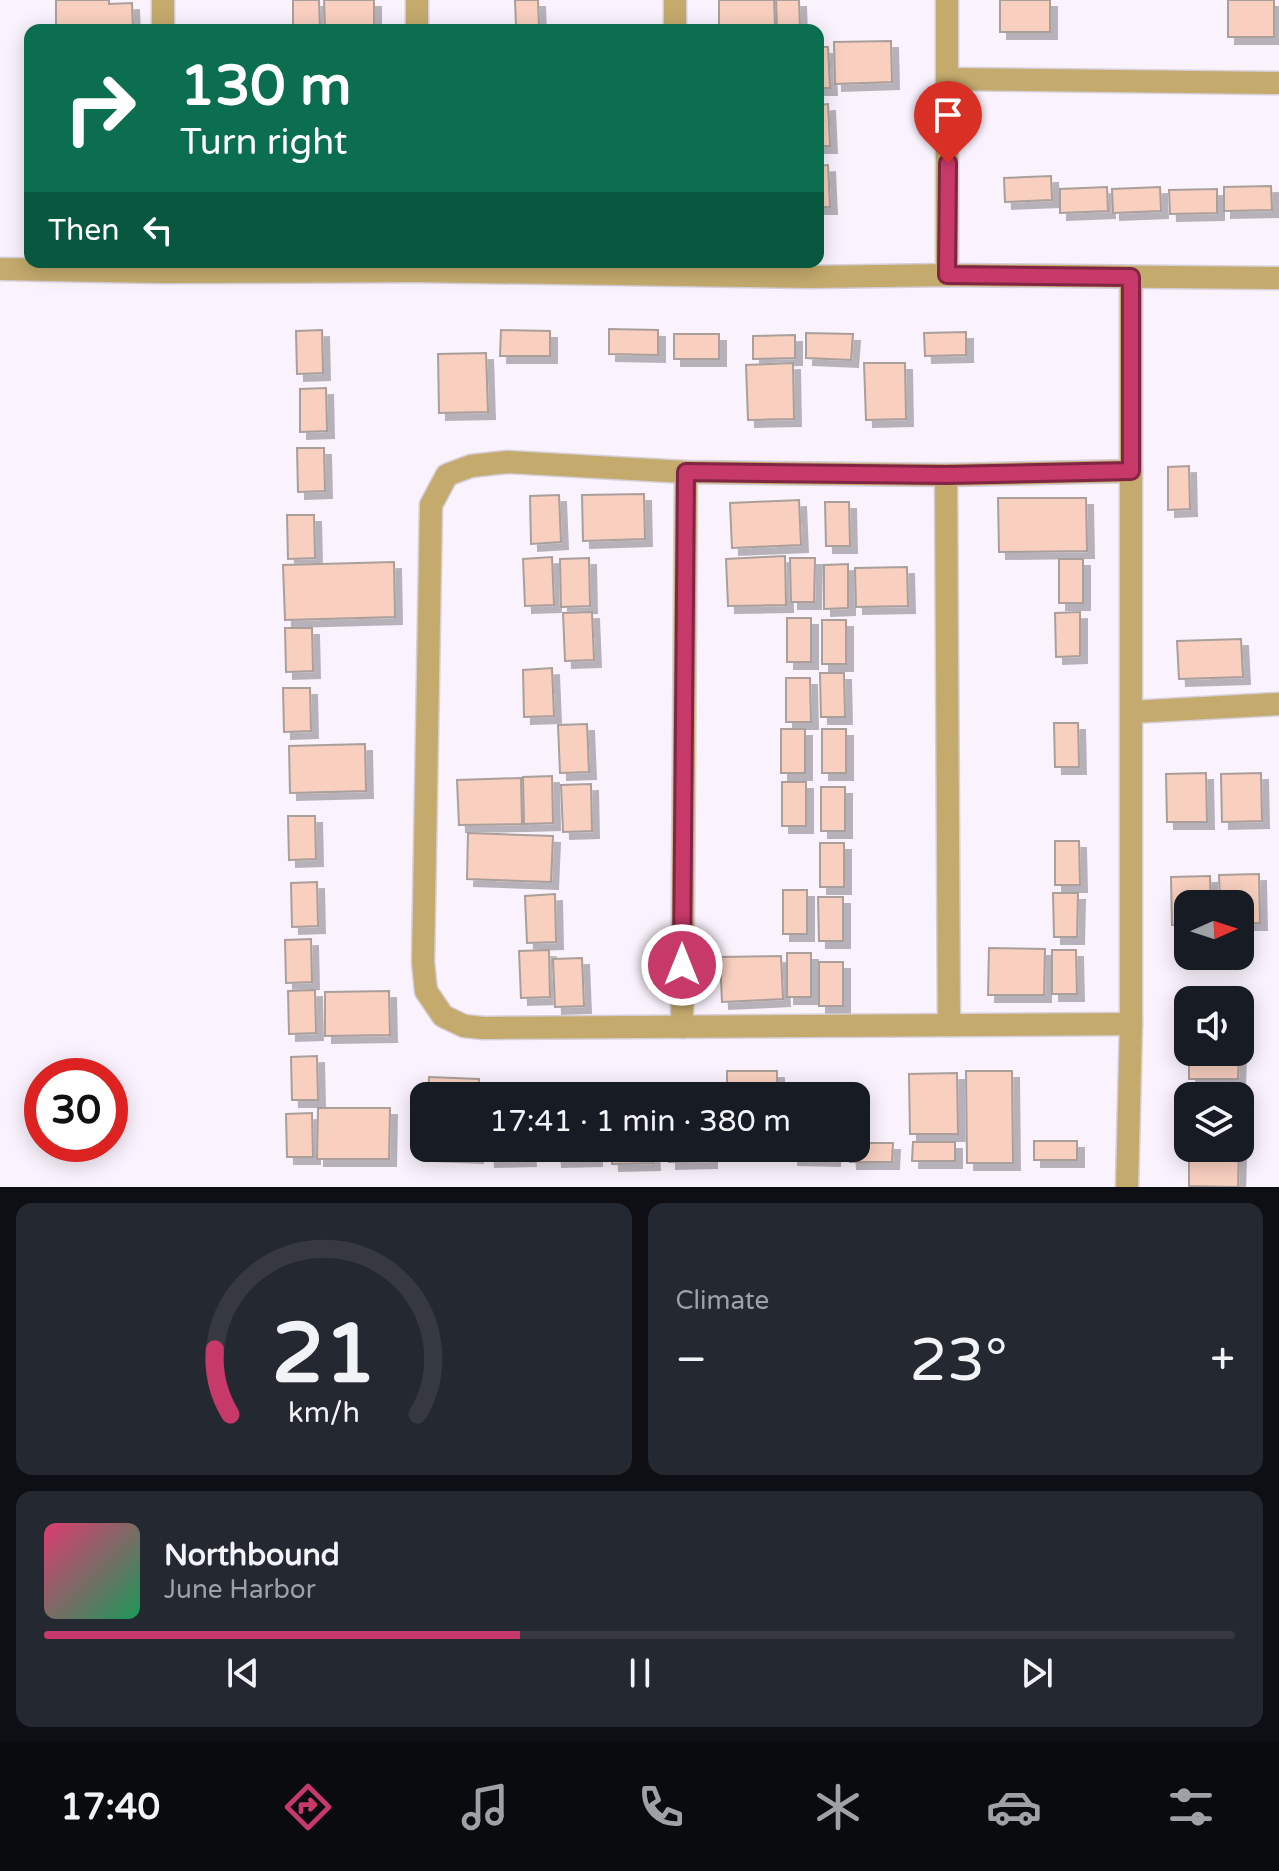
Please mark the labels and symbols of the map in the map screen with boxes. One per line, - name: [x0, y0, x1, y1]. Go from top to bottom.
- pin: [914, 81, 982, 163]
- north arrow: [1174, 890, 1254, 970]
- position arrow: [640, 923, 724, 1007]
- speed limit sign: 30: [24, 1058, 128, 1162]

